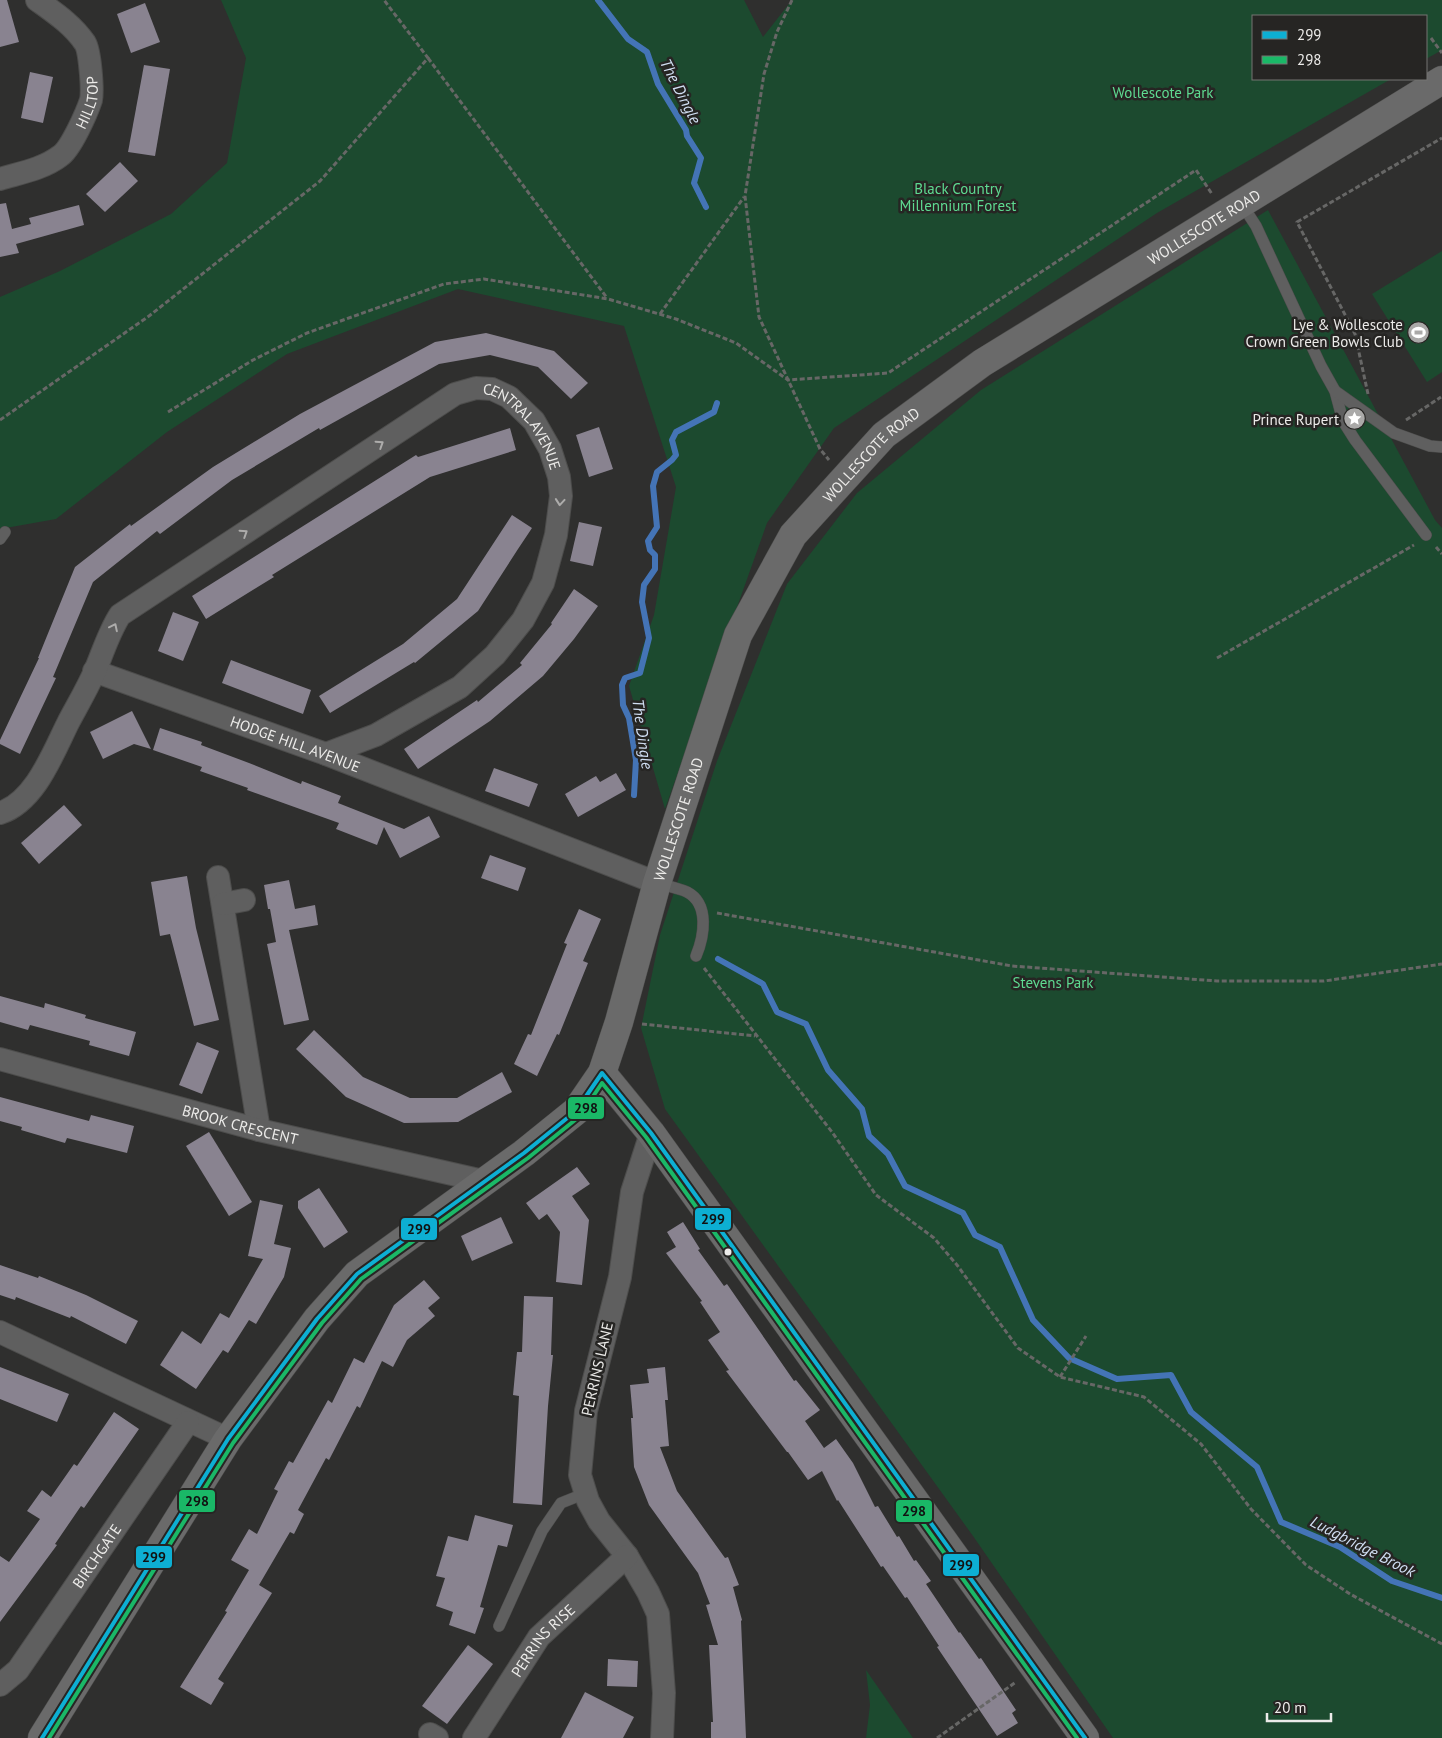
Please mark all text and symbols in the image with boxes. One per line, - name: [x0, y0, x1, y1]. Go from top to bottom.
- legend: [1252, 15, 1427, 80]
- text: 299: [1297, 25, 1322, 44]
- text: 298: [1297, 50, 1322, 69]
- water label: The Dingle: [656, 55, 706, 128]
- street label: HILLTOP: [71, 76, 101, 132]
- park label: Wollescote Park: [1112, 83, 1214, 102]
- park label: Black Country Millennium Forest: [900, 179, 1016, 215]
- street label: WOLLESCOTE ROAD: [1144, 185, 1264, 268]
- place label: Lye & Wollescote Crown Green Bowls Club: [1245, 315, 1403, 351]
- sports icon: Lye & Wollescote Crown Green Bowls Club: [1407, 321, 1431, 345]
- street label: CENTRAL AVENUE: [483, 379, 565, 472]
- street label: WOLLESCOTE ROAD: [818, 403, 923, 506]
- place icon: Prince Rupert: [1343, 407, 1367, 431]
- place label: Prince Rupert: [1253, 410, 1339, 429]
- one-way arrow: [375, 440, 384, 450]
- one-way arrow: [555, 498, 566, 506]
- one-way arrow: [239, 530, 248, 539]
- one-way arrow: [107, 623, 117, 632]
- water label: The Dingle: [628, 698, 658, 771]
- street label: HODGE HILL AVENUE: [228, 711, 363, 776]
- street label: WOLLESCOTE ROAD: [649, 755, 707, 883]
- park label: Stevens Park: [1013, 973, 1094, 992]
- line badge: 298: [567, 1096, 605, 1120]
- text: 298: [574, 1099, 598, 1117]
- street label: BROOK CRESCENT: [180, 1100, 301, 1148]
- line badge: 299: [694, 1207, 732, 1231]
- text: 299: [701, 1210, 725, 1228]
- line badge: 299: [400, 1217, 438, 1241]
- text: 299: [407, 1220, 431, 1238]
- unlabelled marker: [723, 1247, 733, 1257]
- street label: PERRINS LANE: [577, 1320, 617, 1418]
- line badge: 298: [178, 1489, 216, 1513]
- text: 298: [185, 1492, 209, 1510]
- line badge: 298: [895, 1499, 933, 1523]
- text: 298: [902, 1502, 926, 1520]
- water label: Ludgbridge Brook: [1307, 1511, 1420, 1581]
- street label: BIRCHGATE: [68, 1520, 125, 1591]
- line badge: 299: [135, 1545, 173, 1569]
- text: 299: [142, 1548, 166, 1566]
- line badge: 299: [942, 1553, 980, 1577]
- text: 299: [949, 1556, 973, 1574]
- street label: PERRINS RISE: [507, 1600, 579, 1680]
- scale bar: [1267, 1690, 1331, 1722]
- text: 20 m: [1274, 1698, 1307, 1717]

